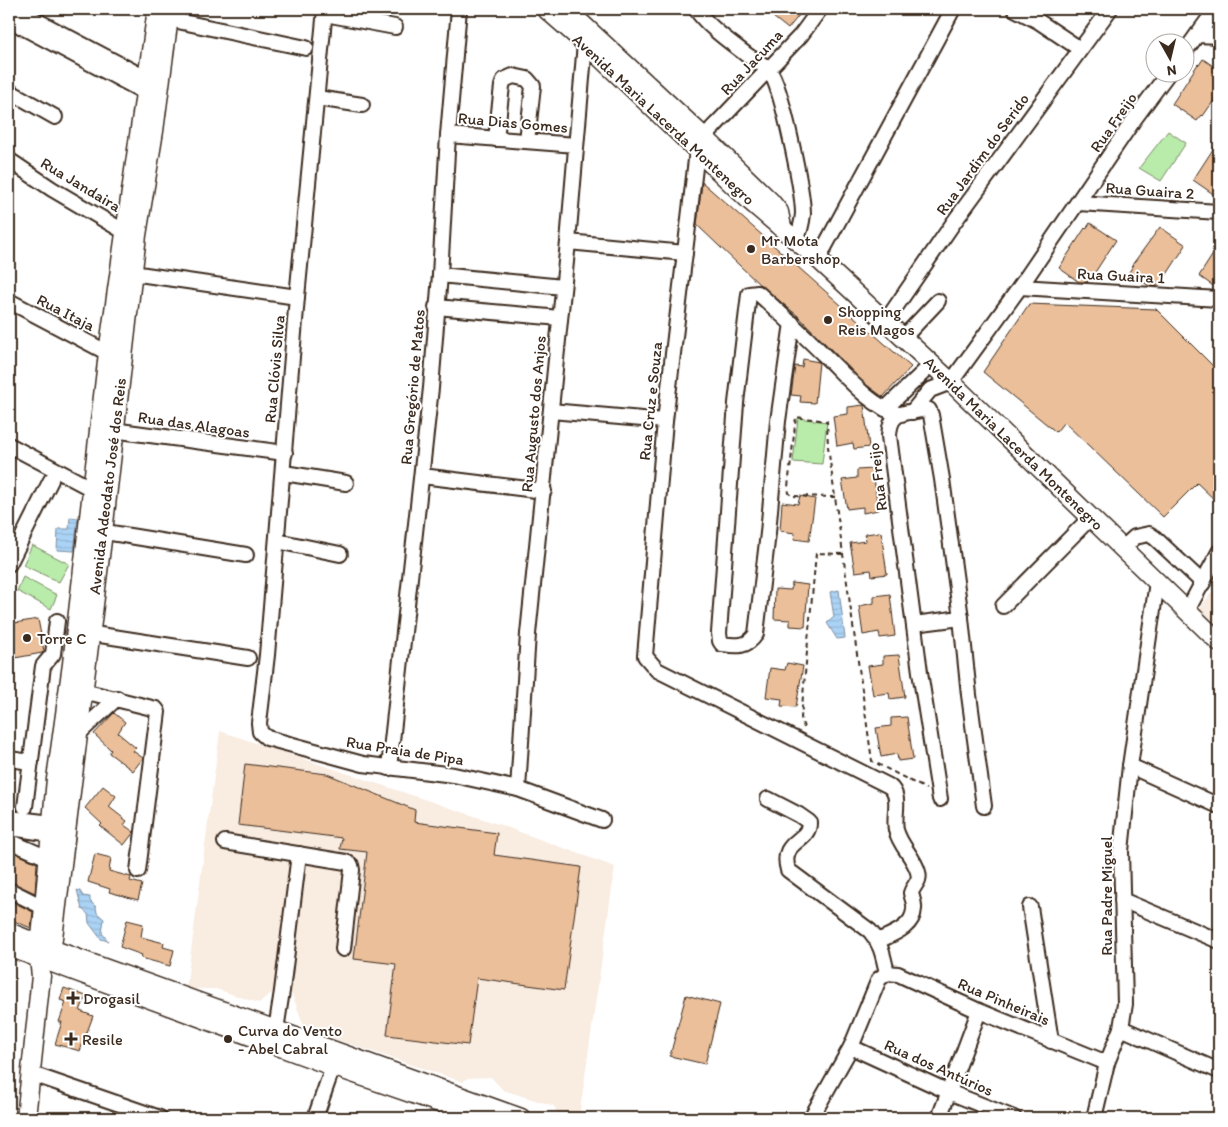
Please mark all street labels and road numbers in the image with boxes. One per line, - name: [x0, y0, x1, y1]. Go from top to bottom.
- street label: Rua Jacuma: [716, 26, 787, 99]
- street label: Avenida Maria Lacerda Montenegro: [569, 30, 759, 209]
- street label: Rua Freijo: [1086, 89, 1141, 156]
- street label: Rua Jardim do Serido: [932, 90, 1033, 219]
- street label: Rua Dias Gomes: [457, 108, 569, 137]
- street label: Rua Jandaira: [37, 153, 125, 216]
- street label: Rua Guaira 2: [1105, 178, 1196, 203]
- street label: Rua Guaira 1: [1077, 264, 1166, 287]
- street label: Rua Itaja: [34, 290, 99, 335]
- street label: Rua Gregório de Matos: [396, 309, 429, 466]
- street label: Rua Clóvis Silva: [260, 314, 289, 424]
- street label: Rua Augusto dos Anjos: [517, 335, 550, 493]
- street label: Rua Cruz e Souza: [635, 340, 666, 461]
- street label: Avenida Maria Lacerda Montenegro: [920, 352, 1107, 534]
- street label: Avenida Adeodato José dos Reis: [85, 377, 130, 595]
- street label: Rua das Alagoas: [137, 407, 251, 442]
- street label: Rua Freijo: [864, 442, 891, 512]
- street label: Rua Praia de Pipa: [345, 732, 465, 769]
- street label: Rua Padre Miguel: [1097, 836, 1116, 956]
- street label: Rua Pinheirais: [955, 974, 1053, 1029]
- street label: Rua dos Antúrios: [881, 1035, 996, 1100]

